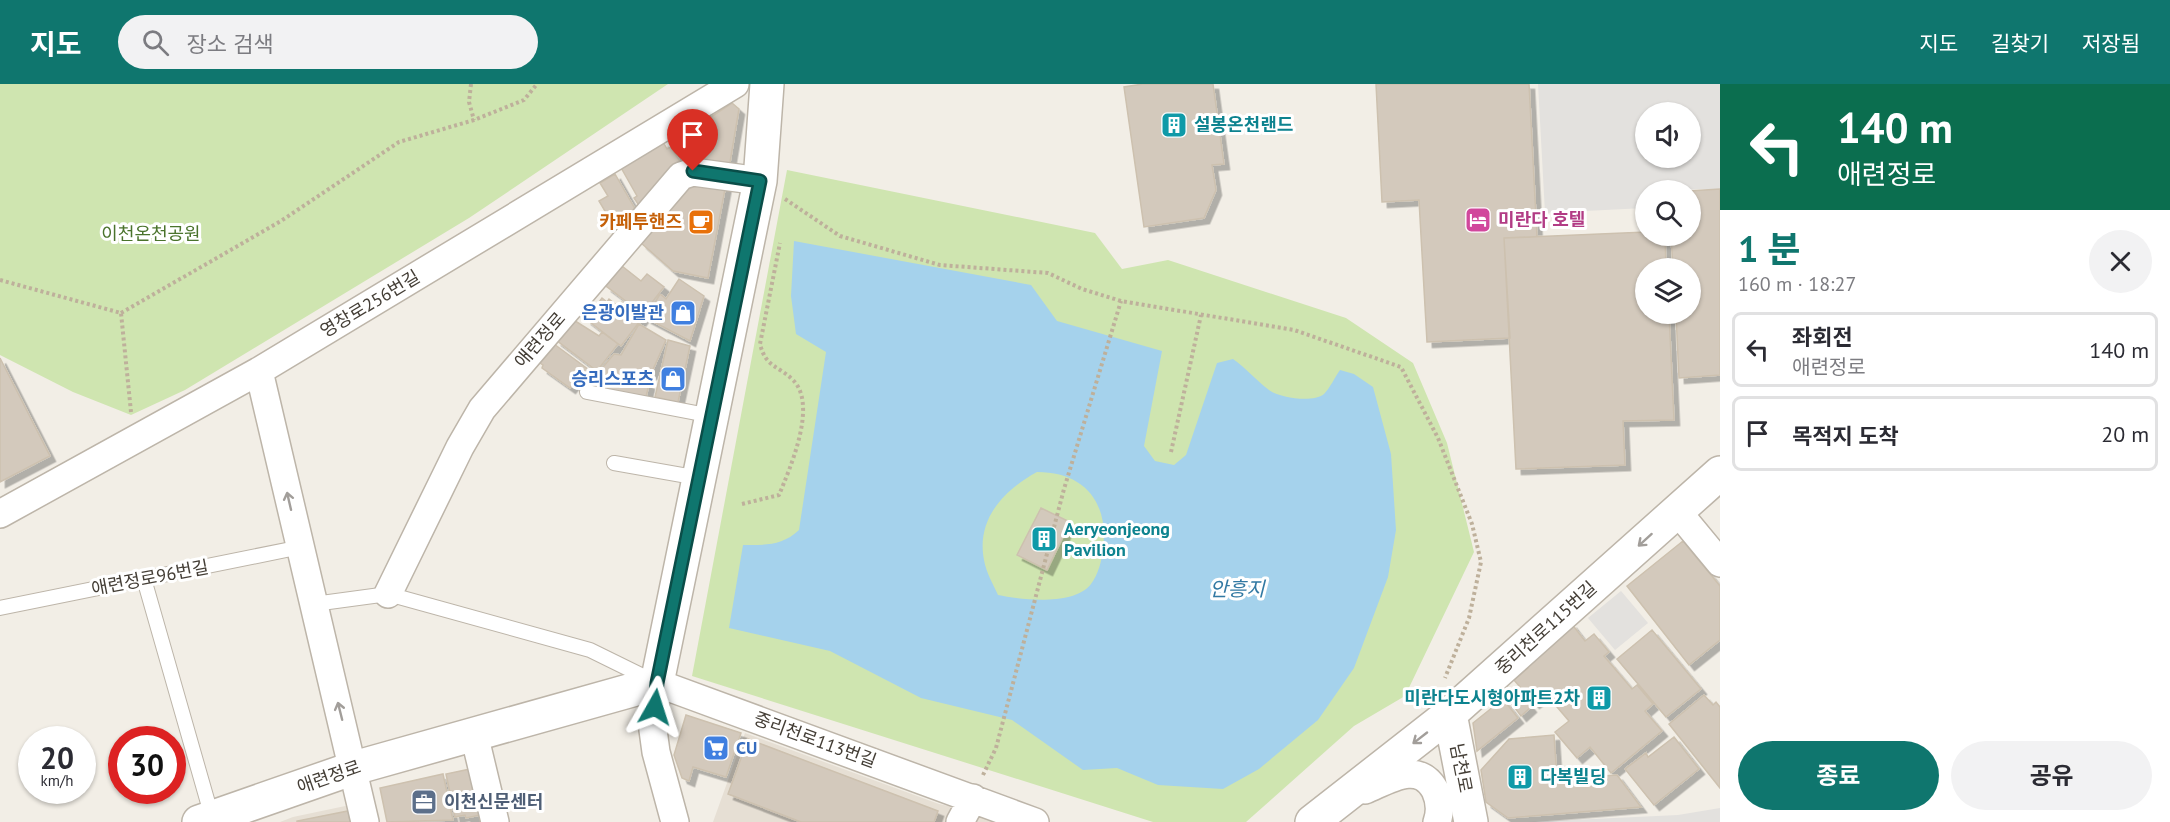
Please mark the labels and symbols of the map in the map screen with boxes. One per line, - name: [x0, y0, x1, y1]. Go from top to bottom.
- pin: [667, 109, 718, 171]
- building icon: 설봉온천랜드: [1159, 110, 1189, 140]
- place label: 설봉온천랜드: [1194, 113, 1293, 136]
- hotel icon: 미란다 호텔: [1463, 205, 1493, 235]
- cafe icon: 카페투핸즈: [686, 207, 716, 237]
- place label: 미란다 호텔: [1498, 208, 1585, 231]
- place label: 카페투핸즈: [599, 210, 682, 233]
- park label: 이천온천공원: [101, 222, 201, 245]
- street label: 영창로256번길: [316, 265, 424, 342]
- shop icon: 은광이발관: [668, 298, 698, 328]
- place label: 은광이발관: [581, 301, 664, 324]
- street label: 애련정로: [509, 307, 570, 372]
- shop icon: 승리스포츠: [658, 364, 688, 394]
- place label: 승리스포츠: [571, 367, 654, 390]
- one-way arrow: [283, 492, 295, 511]
- place label: Aeryeonjeong Pavilion: [1064, 517, 1170, 561]
- building icon: Aeryeonjeong Pavilion: [1029, 524, 1059, 554]
- one-way arrow: [1638, 533, 1653, 547]
- street label: 애련정로96번길: [89, 555, 210, 600]
- water label: 안흥지: [1209, 576, 1266, 602]
- street label: 중리천로115번길: [1490, 576, 1601, 679]
- position arrow: [623, 675, 687, 739]
- building icon: 미란다도시형아파트2차: [1584, 683, 1614, 713]
- place label: 미란다도시형아파트2차: [1404, 686, 1580, 709]
- one-way arrow: [334, 702, 346, 721]
- street label: 중리천로113번길: [751, 707, 880, 772]
- speed limit sign: 30: [108, 726, 186, 804]
- one-way arrow: [1412, 731, 1428, 744]
- supermarket icon: CU: [701, 733, 731, 763]
- place label: CU: [736, 736, 757, 759]
- street label: 남천로: [1445, 741, 1478, 794]
- street label: 애련정로: [294, 755, 364, 798]
- building icon: 다복빌딩: [1505, 762, 1535, 792]
- place label: 다복빌딩: [1540, 765, 1606, 788]
- office icon: 이천신문센터: [409, 787, 439, 817]
- place label: 이천신문센터: [444, 790, 543, 813]

